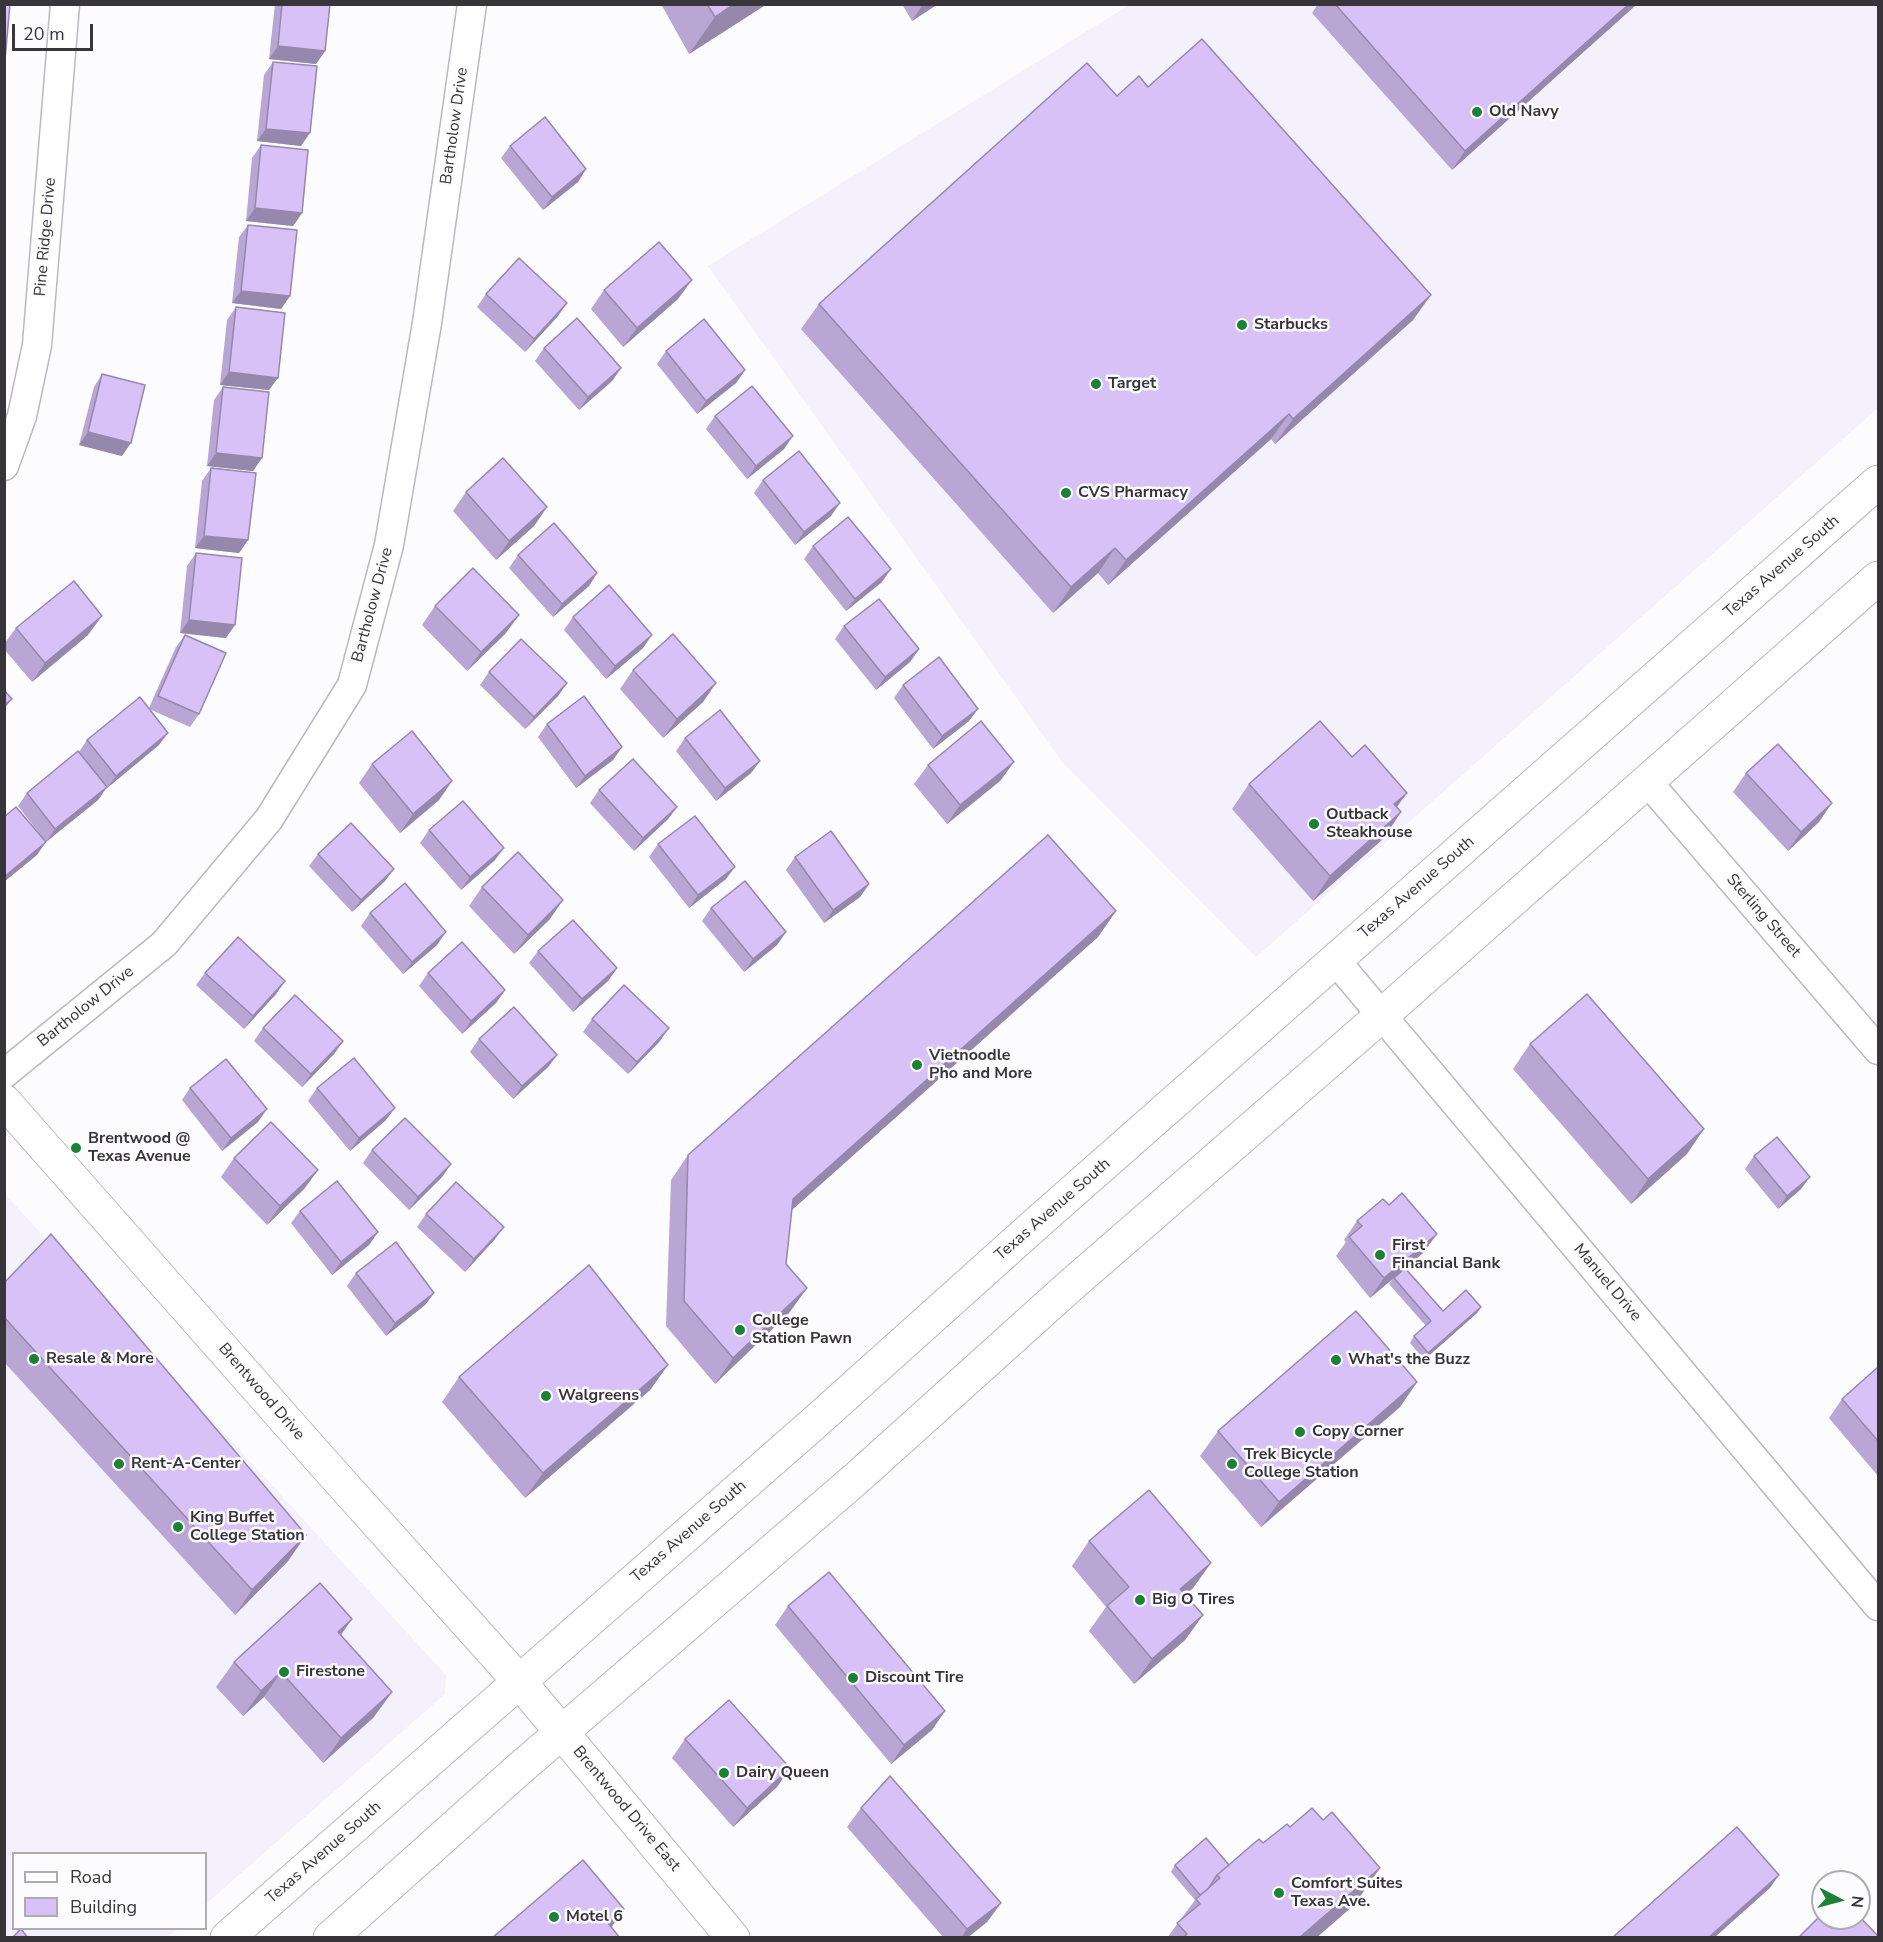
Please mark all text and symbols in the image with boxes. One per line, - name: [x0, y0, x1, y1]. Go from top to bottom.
- scale bar: [15, 12, 96, 50]
- text: 20 m: [23, 22, 65, 46]
- street label: Bartholow Drive: [437, 66, 473, 186]
- place label: Old Navy: [1489, 102, 1559, 122]
- marker: Old Navy: [1470, 105, 1484, 119]
- street label: Pine Ridge Drive: [31, 177, 61, 297]
- place label: Starbucks: [1254, 315, 1328, 335]
- marker: Starbucks: [1235, 318, 1249, 332]
- place label: Target: [1108, 374, 1156, 394]
- marker: Target: [1089, 377, 1103, 391]
- place label: CVS Pharmacy: [1078, 483, 1188, 503]
- marker: CVS Pharmacy: [1059, 486, 1073, 500]
- street label: Texas Avenue South: [1720, 512, 1844, 622]
- street label: Bartholow Drive: [348, 546, 398, 664]
- place label: Outback Steakhouse: [1326, 805, 1412, 843]
- marker: Outback Steakhouse: [1307, 817, 1321, 831]
- street label: Texas Avenue South: [1355, 833, 1479, 943]
- street label: Sterling Street: [1722, 870, 1804, 962]
- street label: Bartholow Drive: [34, 962, 138, 1052]
- place label: Vietnoodle Pho and More: [929, 1046, 1032, 1084]
- marker: Vietnoodle Pho and More: [910, 1058, 924, 1072]
- place label: Brentwood @ Texas Avenue: [88, 1129, 191, 1167]
- marker: Brentwood @ Texas Avenue: [69, 1141, 83, 1155]
- street label: Texas Avenue South: [991, 1155, 1115, 1265]
- place label: First Financial Bank: [1392, 1236, 1500, 1274]
- street label: Manuel Drive: [1569, 1240, 1645, 1326]
- marker: First Financial Bank: [1373, 1248, 1387, 1262]
- place label: College Station Pawn: [752, 1311, 852, 1349]
- marker: College Station Pawn: [733, 1323, 747, 1337]
- street label: Brentwood Drive: [214, 1340, 308, 1444]
- place label: Resale & More: [46, 1349, 154, 1369]
- place label: What's the Buzz: [1348, 1350, 1470, 1370]
- marker: Resale & More: [27, 1352, 41, 1366]
- marker: What's the Buzz: [1329, 1353, 1343, 1367]
- place label: Walgreens: [558, 1386, 639, 1406]
- marker: Walgreens: [539, 1389, 553, 1403]
- place label: Copy Corner: [1312, 1422, 1404, 1442]
- marker: Copy Corner: [1293, 1425, 1307, 1439]
- place label: Trek Bicycle College Station: [1244, 1445, 1359, 1483]
- place label: Rent-A-Center: [131, 1454, 240, 1474]
- marker: Rent-A-Center: [112, 1457, 126, 1471]
- marker: Trek Bicycle College Station: [1225, 1457, 1239, 1471]
- street label: Texas Avenue South: [627, 1477, 751, 1587]
- place label: King Buffet College Station: [190, 1508, 305, 1546]
- marker: King Buffet College Station: [171, 1520, 185, 1534]
- place label: Big O Tires: [1152, 1590, 1235, 1610]
- marker: Big O Tires: [1133, 1593, 1147, 1607]
- place label: Firestone: [296, 1662, 365, 1682]
- marker: Firestone: [277, 1665, 291, 1679]
- place label: Discount Tire: [865, 1668, 964, 1688]
- marker: Discount Tire: [846, 1671, 860, 1685]
- street label: Brentwood Drive East: [568, 1743, 684, 1875]
- place label: Dairy Queen: [736, 1763, 829, 1783]
- marker: Dairy Queen: [717, 1766, 731, 1780]
- street label: Texas Avenue South: [262, 1798, 386, 1908]
- legend: [12, 1852, 207, 1930]
- text: Road: [70, 1865, 112, 1889]
- north arrow: [1811, 1870, 1871, 1930]
- place label: Comfort Suites Texas Ave.: [1291, 1874, 1403, 1912]
- marker: Comfort Suites Texas Ave.: [1272, 1886, 1286, 1900]
- text: Building: [70, 1895, 137, 1919]
- text: N: [1845, 1895, 1868, 1909]
- place label: Motel 6: [566, 1907, 623, 1927]
- marker: Motel 6: [547, 1910, 561, 1924]

